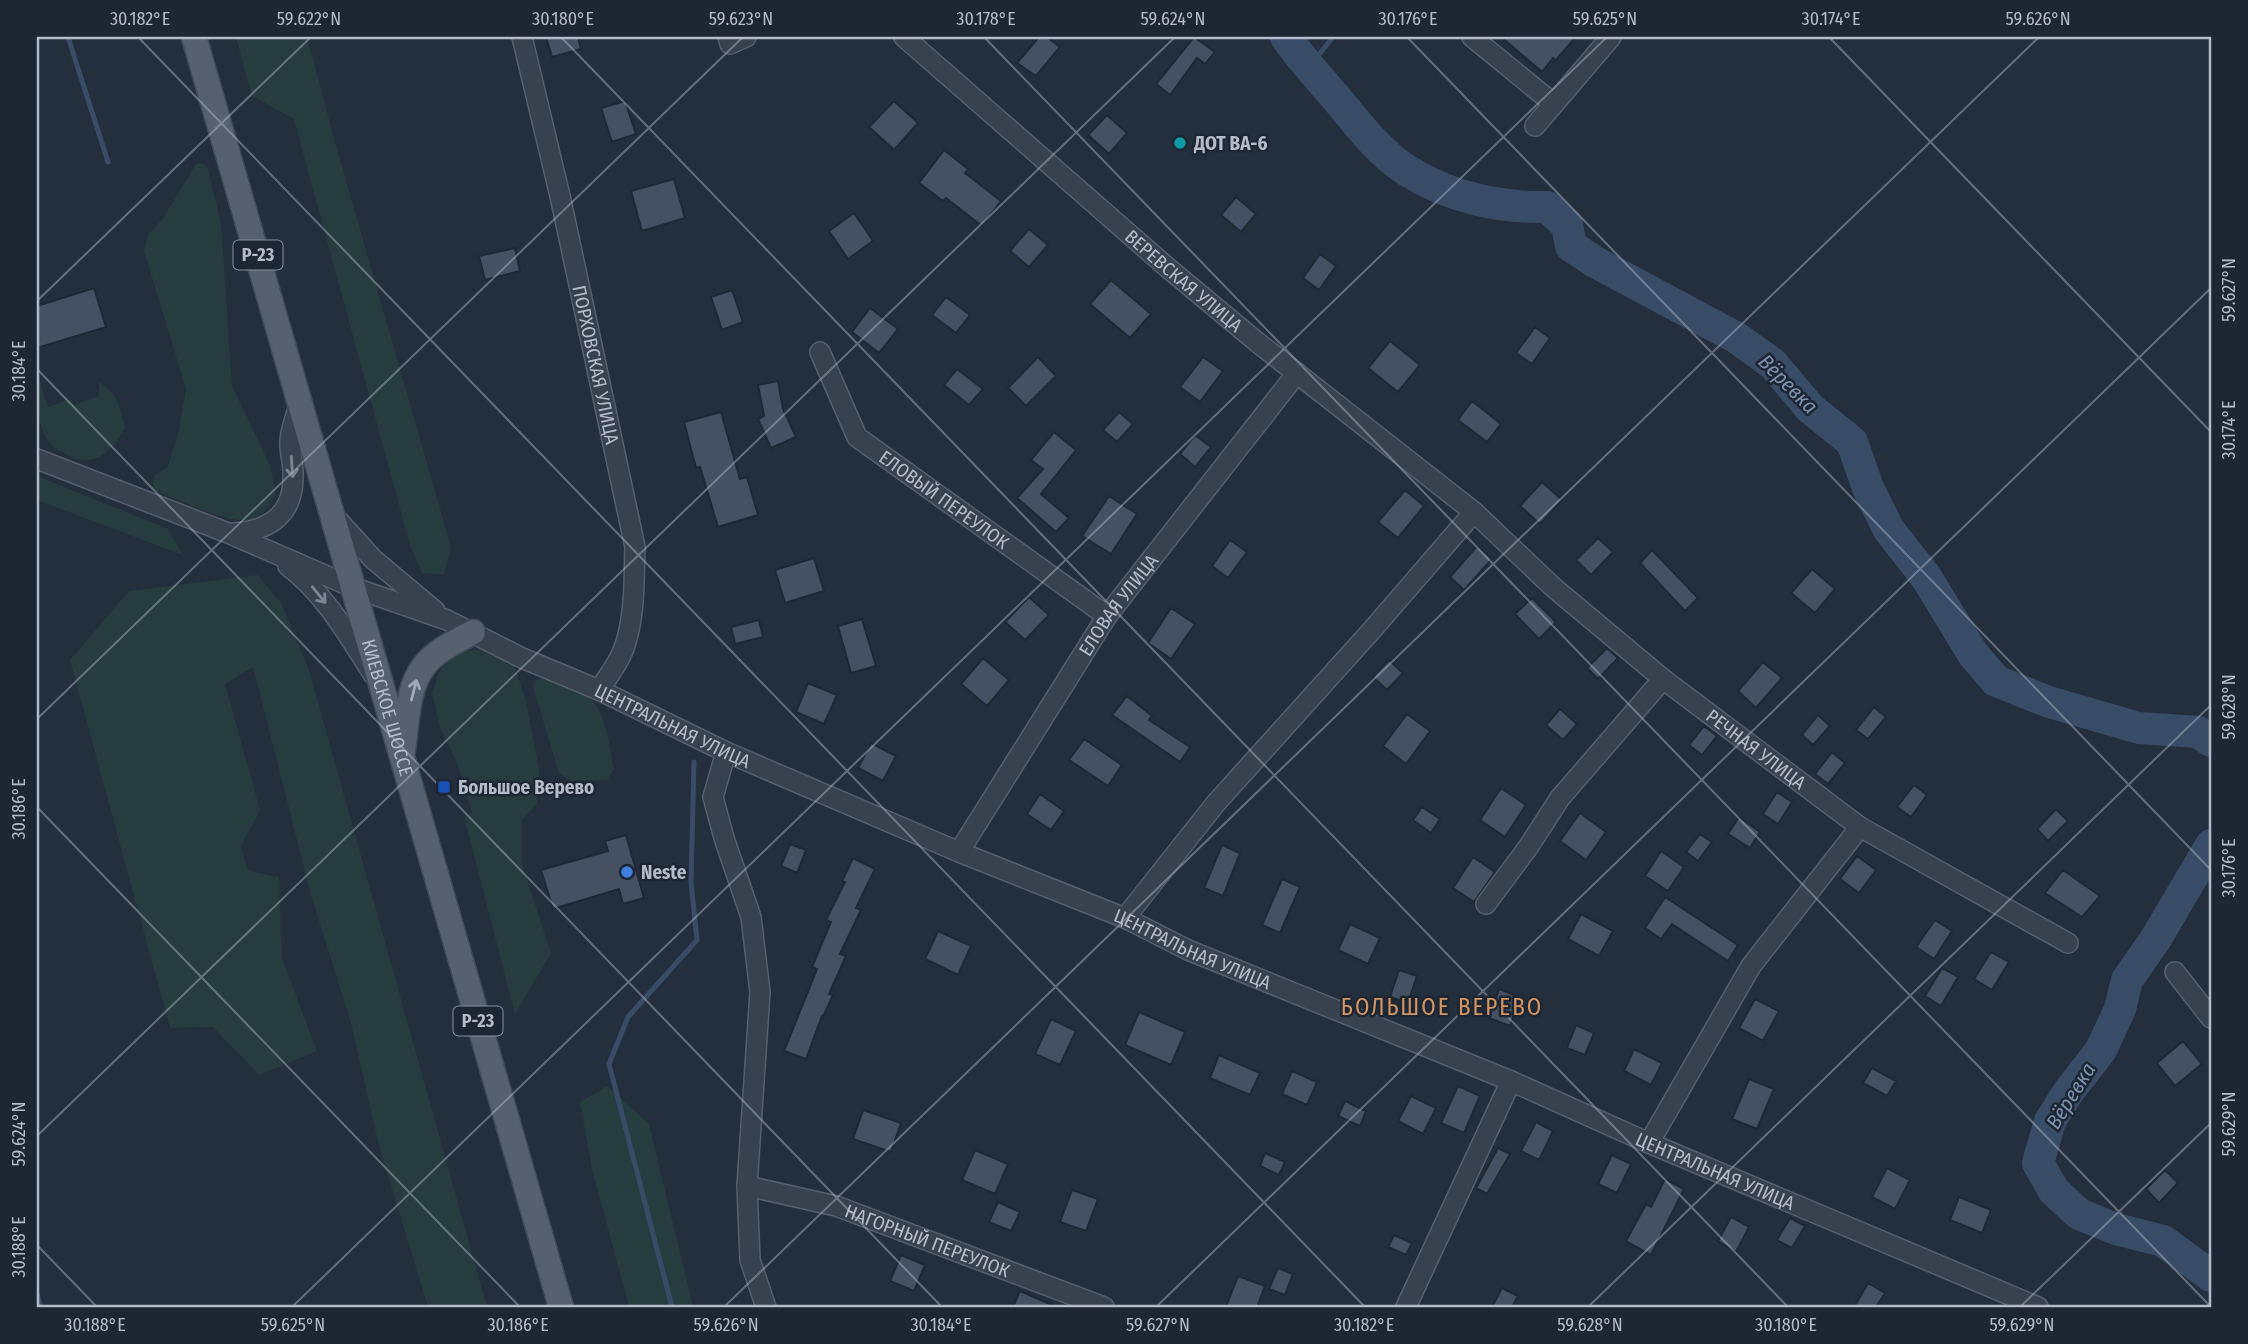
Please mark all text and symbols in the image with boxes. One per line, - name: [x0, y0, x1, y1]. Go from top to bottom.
- text: 30.182°E: [110, 8, 170, 30]
- text: 59.622°N: [277, 8, 341, 30]
- text: 30.180°E: [532, 8, 594, 30]
- text: 59.623°N: [709, 8, 773, 30]
- text: 30.178°E: [956, 8, 1016, 30]
- text: 59.624°N: [1141, 8, 1205, 30]
- text: 30.176°E: [1378, 8, 1438, 30]
- text: 59.625°N: [1573, 8, 1637, 30]
- text: 30.174°E: [1802, 8, 1860, 30]
- text: 59.626°N: [2005, 8, 2071, 30]
- place label: ДОТ ВА-6: [1193, 132, 1267, 155]
- marker: ДОТ ВА-6: [1172, 135, 1188, 151]
- street label: ВЕРЕВСКАЯ УЛИЦА: [1120, 225, 1247, 337]
- road number: Р-23: [233, 241, 282, 270]
- text: 59.627°N: [2218, 258, 2240, 322]
- street label: ПОРХОВСКАЯ УЛИЦА: [567, 283, 624, 446]
- text: 30.184°E: [8, 340, 30, 402]
- water label: Вёревка: [1753, 349, 1823, 419]
- text: 30.174°E: [2218, 401, 2240, 459]
- street label: ЕЛОВЫЙ ПЕРЕУЛОК: [875, 446, 1013, 554]
- one-way arrow: [286, 455, 299, 477]
- street label: ЕЛОВАЯ УЛИЦА: [1074, 550, 1163, 660]
- one-way arrow: [312, 586, 327, 604]
- street label: КИЕВСКОЕ ШОССЕ: [357, 637, 418, 779]
- text: 59.628°N: [2218, 674, 2240, 740]
- one-way arrow: [408, 679, 421, 702]
- street label: ЦЕНТРАЛЬНАЯ УЛИЦА: [591, 679, 754, 773]
- street label: РЕЧНАЯ УЛИЦА: [1701, 705, 1810, 794]
- place label: Большое Верево: [458, 776, 594, 799]
- text: 30.186°E: [8, 778, 30, 840]
- marker: Большое Верево: [436, 779, 452, 795]
- text: 30.176°E: [2218, 838, 2240, 898]
- place label: Neste: [641, 861, 687, 884]
- marker: Neste: [619, 864, 635, 880]
- street label: ЦЕНТРАЛЬНАЯ УЛИЦА: [1111, 904, 1274, 994]
- district label: БОЛЬШОЕ ВЕРЕВО: [1341, 993, 1543, 1021]
- road number: Р-23: [454, 1006, 503, 1036]
- water label: Вёревка: [2041, 1058, 2101, 1134]
- text: 59.629°N: [2218, 1091, 2240, 1157]
- text: 59.624°N: [8, 1102, 30, 1166]
- street label: ЦЕНТРАЛЬНАЯ УЛИЦА: [1632, 1128, 1798, 1215]
- street label: НАГОРНЫЙ ПЕРЕУЛОК: [842, 1199, 1013, 1282]
- text: 30.188°E: [8, 1216, 30, 1278]
- text: 30.188°E: [64, 1314, 126, 1336]
- text: 59.625°N: [261, 1314, 325, 1336]
- text: 30.186°E: [487, 1314, 549, 1336]
- text: 59.626°N: [693, 1314, 759, 1336]
- text: 30.184°E: [910, 1314, 972, 1336]
- text: 59.627°N: [1126, 1314, 1190, 1336]
- text: 30.182°E: [1334, 1314, 1394, 1336]
- text: 59.628°N: [1557, 1314, 1623, 1336]
- text: 30.180°E: [1755, 1314, 1817, 1336]
- text: 59.629°N: [1989, 1314, 2055, 1336]

